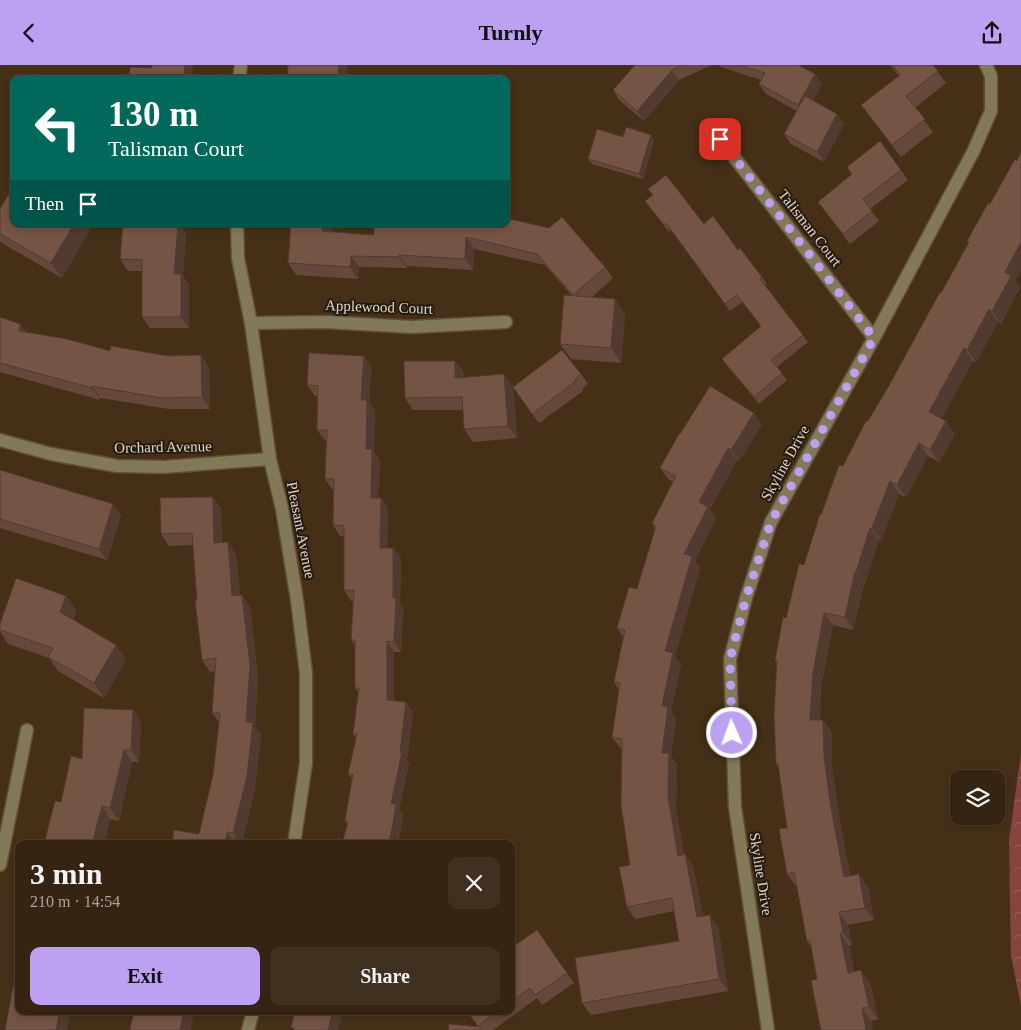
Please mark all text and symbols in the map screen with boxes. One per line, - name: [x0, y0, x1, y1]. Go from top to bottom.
- icon: back: [15, 19, 43, 47]
- icon: share: [978, 19, 1006, 47]
- text: Turnly: [478, 20, 543, 45]
- icon: left: [25, 95, 90, 160]
- text: 130 m: [108, 95, 198, 134]
- pin: [699, 118, 741, 160]
- icon: arrive: [706, 125, 734, 153]
- text: Talisman Court: [108, 136, 244, 161]
- street label: Talisman Court: [775, 187, 845, 270]
- icon: arrive: [74, 190, 102, 218]
- text: Then: [25, 193, 64, 214]
- street label: Applewood Court: [325, 297, 434, 317]
- street label: Skyline Drive: [758, 422, 812, 504]
- street label: Orchard Avenue: [114, 438, 212, 456]
- street label: Pleasant Avenue: [284, 480, 318, 580]
- position arrow: [705, 706, 757, 758]
- map controls: [950, 770, 1005, 825]
- button: layers: [950, 770, 1005, 825]
- street label: Skyline Drive: [747, 831, 776, 917]
- text: 3 min: [30, 857, 103, 890]
- button: close: [448, 857, 500, 909]
- text: 210 m · 14:54: [30, 893, 120, 910]
- button: Exit: [30, 947, 260, 1005]
- button: Share: [270, 947, 500, 1005]

